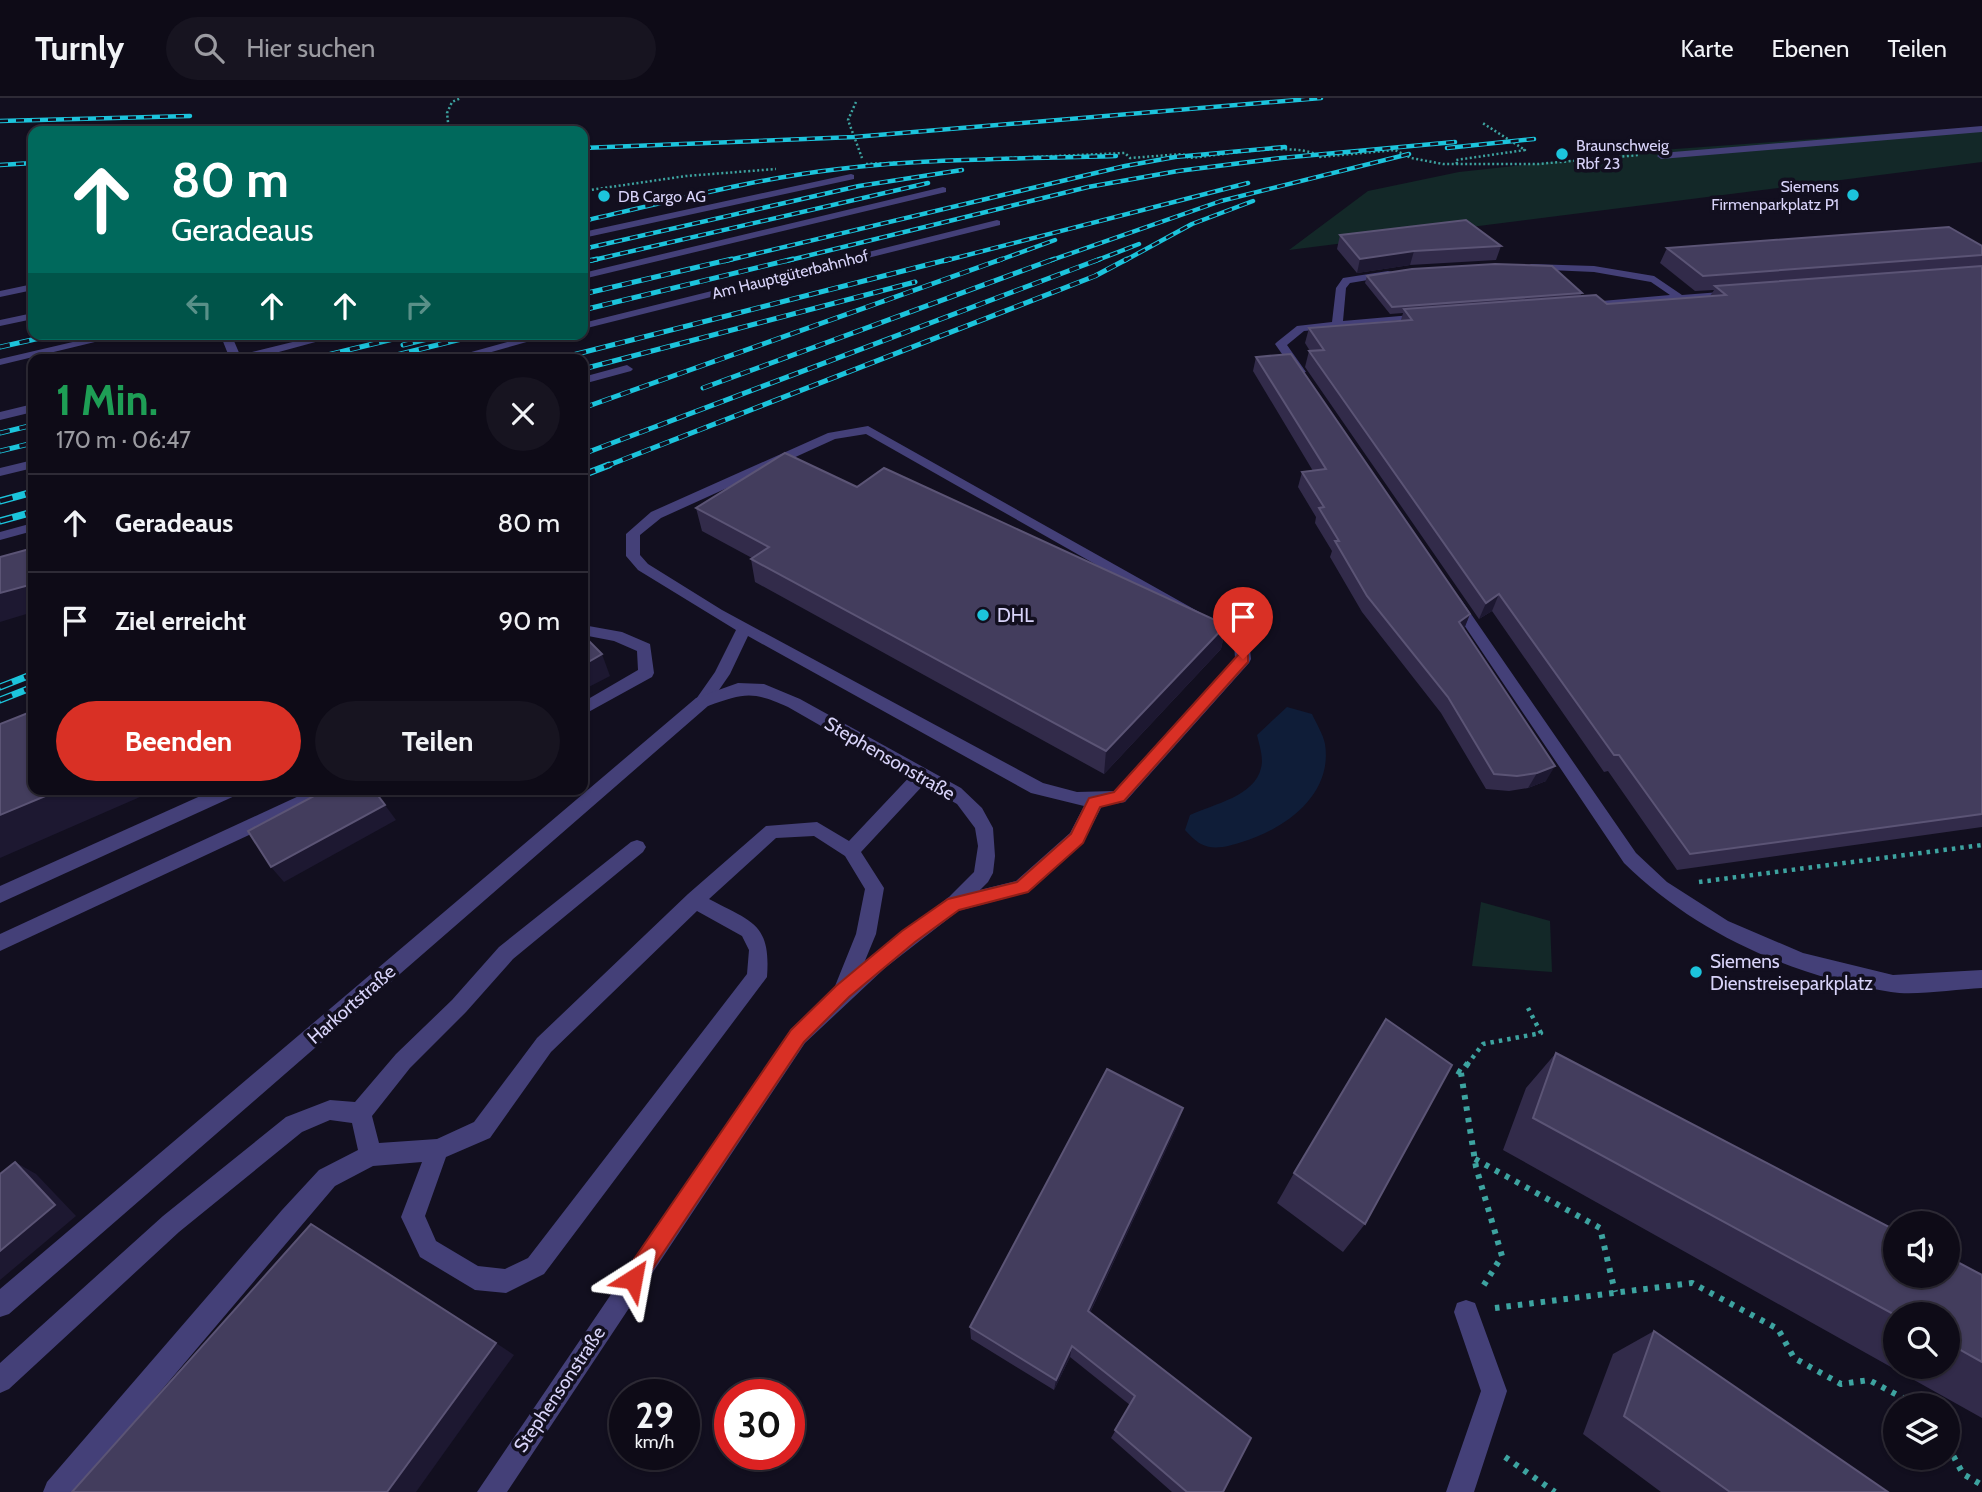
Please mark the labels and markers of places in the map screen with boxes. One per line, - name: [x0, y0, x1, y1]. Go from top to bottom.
- place label: Braunschweig Rbf 23: [1576, 136, 1670, 173]
- marker: Braunschweig Rbf 23: [1554, 146, 1570, 162]
- place label: Siemens Firmenparkplatz P1: [1711, 177, 1839, 214]
- place label: DB Cargo AG: [618, 187, 706, 206]
- marker: Siemens Firmenparkplatz P1: [1845, 187, 1861, 203]
- marker: DB Cargo AG: [596, 188, 612, 204]
- pin: [1213, 587, 1273, 659]
- place label: DHL: [997, 604, 1034, 627]
- marker: DHL: [975, 607, 991, 623]
- place label: Siemens Dienstreiseparkplatz: [1710, 950, 1873, 995]
- marker: Siemens Dienstreiseparkplatz: [1688, 964, 1704, 980]

